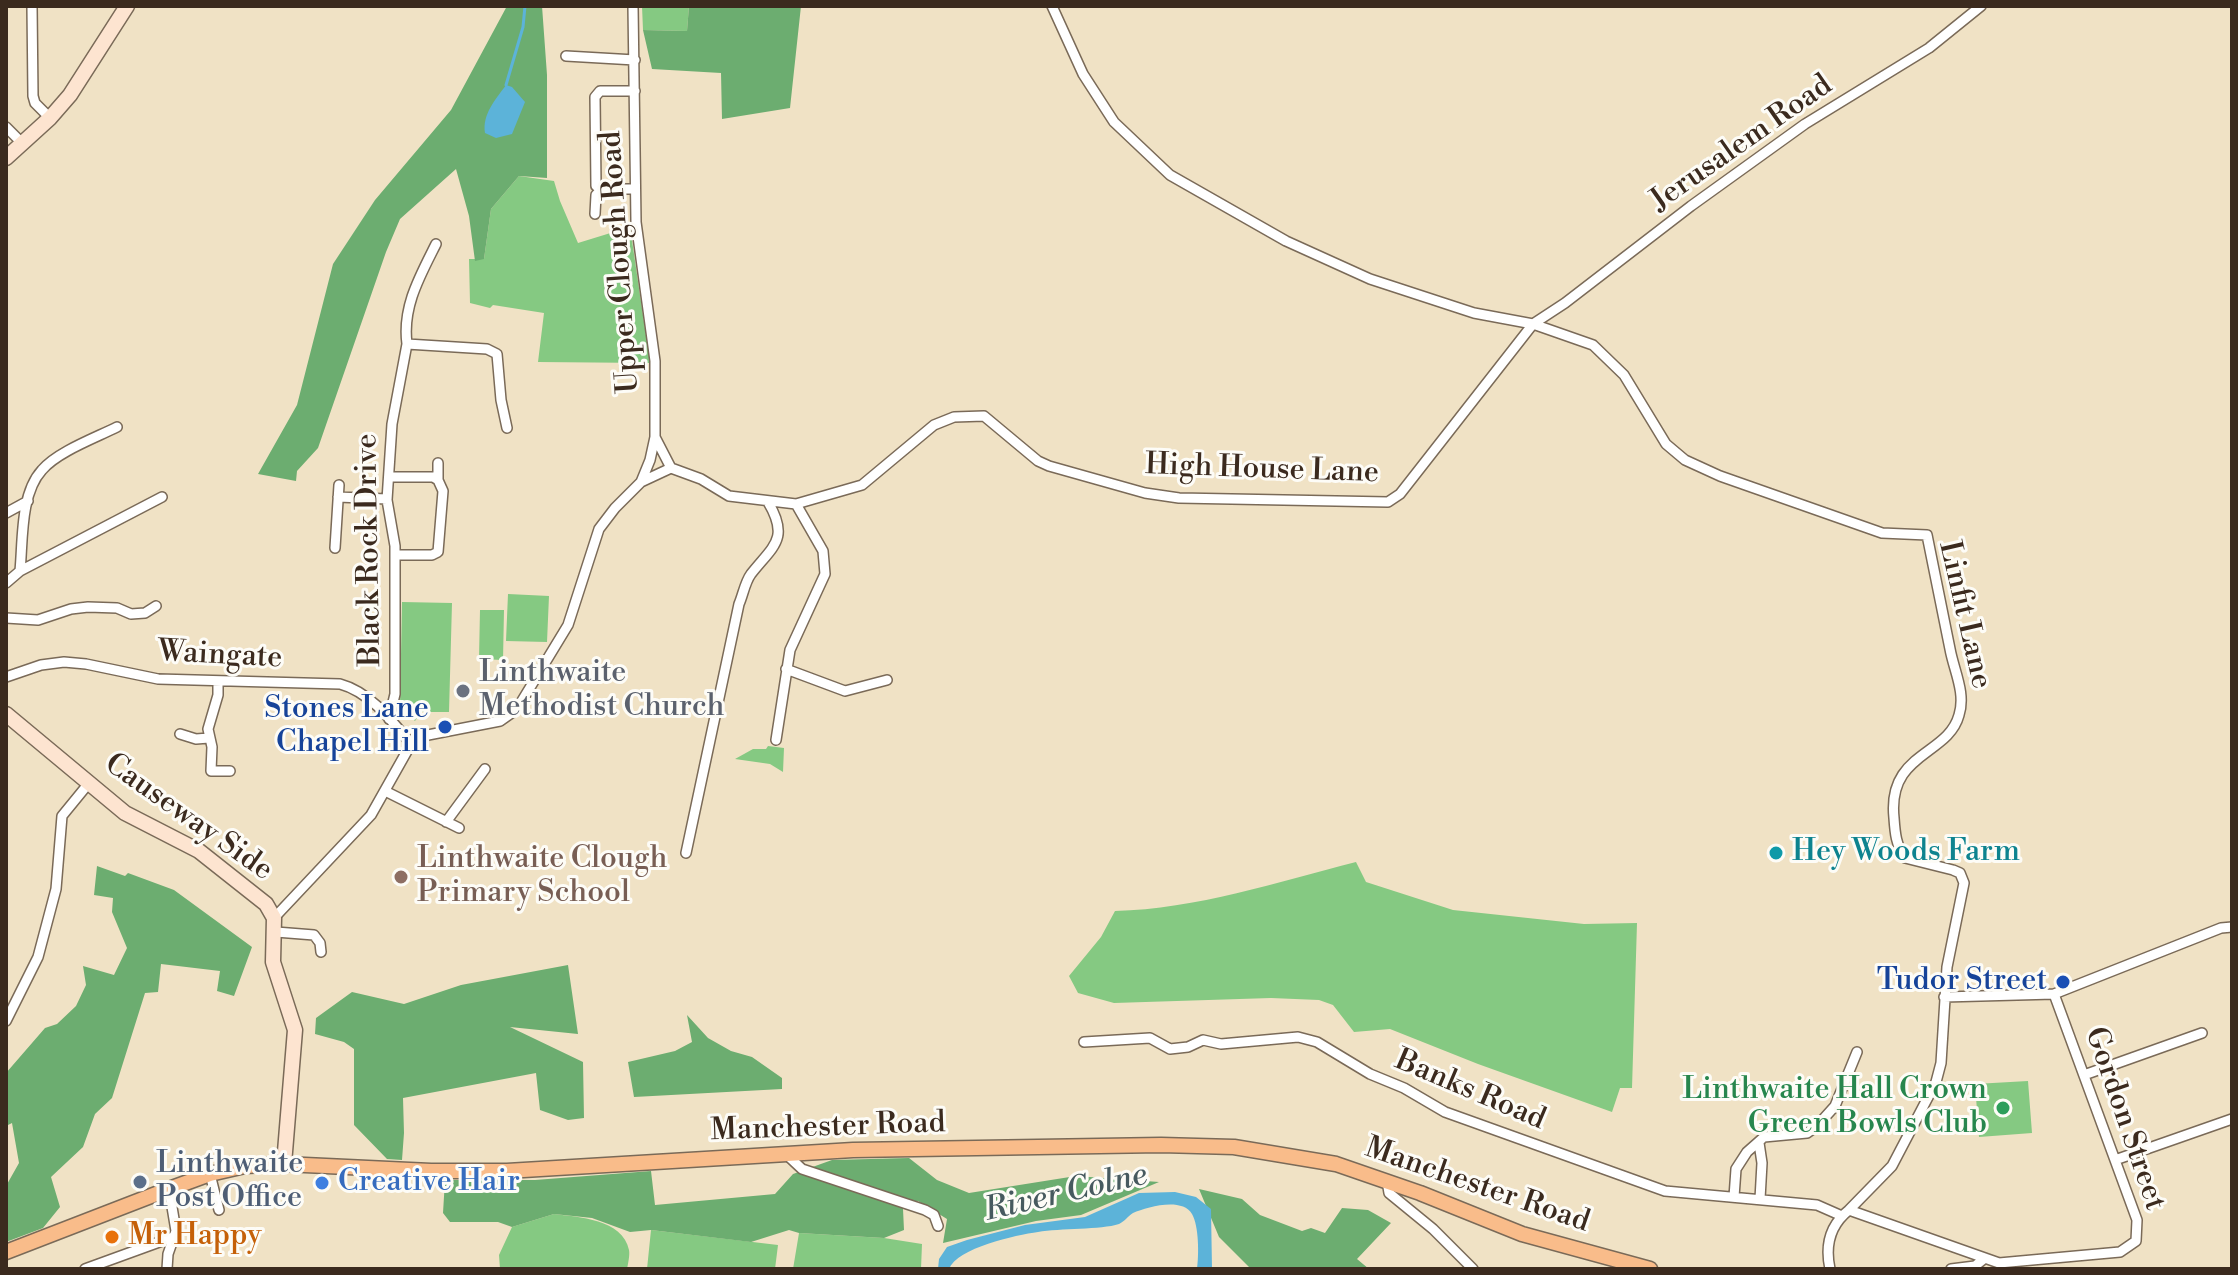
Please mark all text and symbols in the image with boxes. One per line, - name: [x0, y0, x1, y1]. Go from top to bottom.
- street label: Jerusalem Road: [1644, 68, 1840, 220]
- street label: Upper Clough Road: [594, 129, 648, 395]
- street label: Black Rock Drive: [350, 433, 390, 667]
- street label: High House Lane: [1144, 448, 1380, 492]
- street label: Linfit Lane: [1930, 538, 1998, 692]
- street label: Waingate: [157, 635, 283, 677]
- place label: Linthwaite Methodist Church: [479, 656, 724, 726]
- marker: Linthwaite Methodist Church: [454, 682, 472, 700]
- place label: Stones Lane Chapel Hill: [264, 692, 429, 762]
- marker: Stones Lane Chapel Hill: [436, 718, 454, 736]
- street label: Causeway Side: [97, 747, 279, 889]
- place label: Hey Woods Farm: [1792, 835, 2020, 871]
- place label: Linthwaite Clough Primary School: [417, 842, 667, 912]
- marker: Hey Woods Farm: [1767, 844, 1785, 862]
- marker: Linthwaite Clough Primary School: [392, 868, 410, 886]
- place label: Tudor Street: [1877, 964, 2047, 1000]
- marker: Tudor Street: [2054, 973, 2072, 991]
- street label: Gordon Street: [2076, 1023, 2172, 1215]
- street label: Banks Road: [1389, 1043, 1551, 1139]
- place label: Linthwaite Hall Crown Green Bowls Club: [1682, 1073, 1987, 1144]
- marker: Linthwaite Hall Crown Green Bowls Club: [1994, 1099, 2012, 1117]
- street label: Manchester Road: [710, 1106, 946, 1150]
- street label: Manchester Road: [1360, 1131, 1594, 1241]
- place label: Linthwaite Post Office: [156, 1147, 303, 1218]
- water label: River Colne: [981, 1157, 1151, 1231]
- place label: Creative Hair: [338, 1165, 520, 1201]
- marker: Linthwaite Post Office: [131, 1173, 149, 1191]
- marker: Creative Hair: [313, 1174, 331, 1192]
- place label: Mr Happy: [128, 1219, 262, 1255]
- marker: Mr Happy: [103, 1228, 121, 1246]

